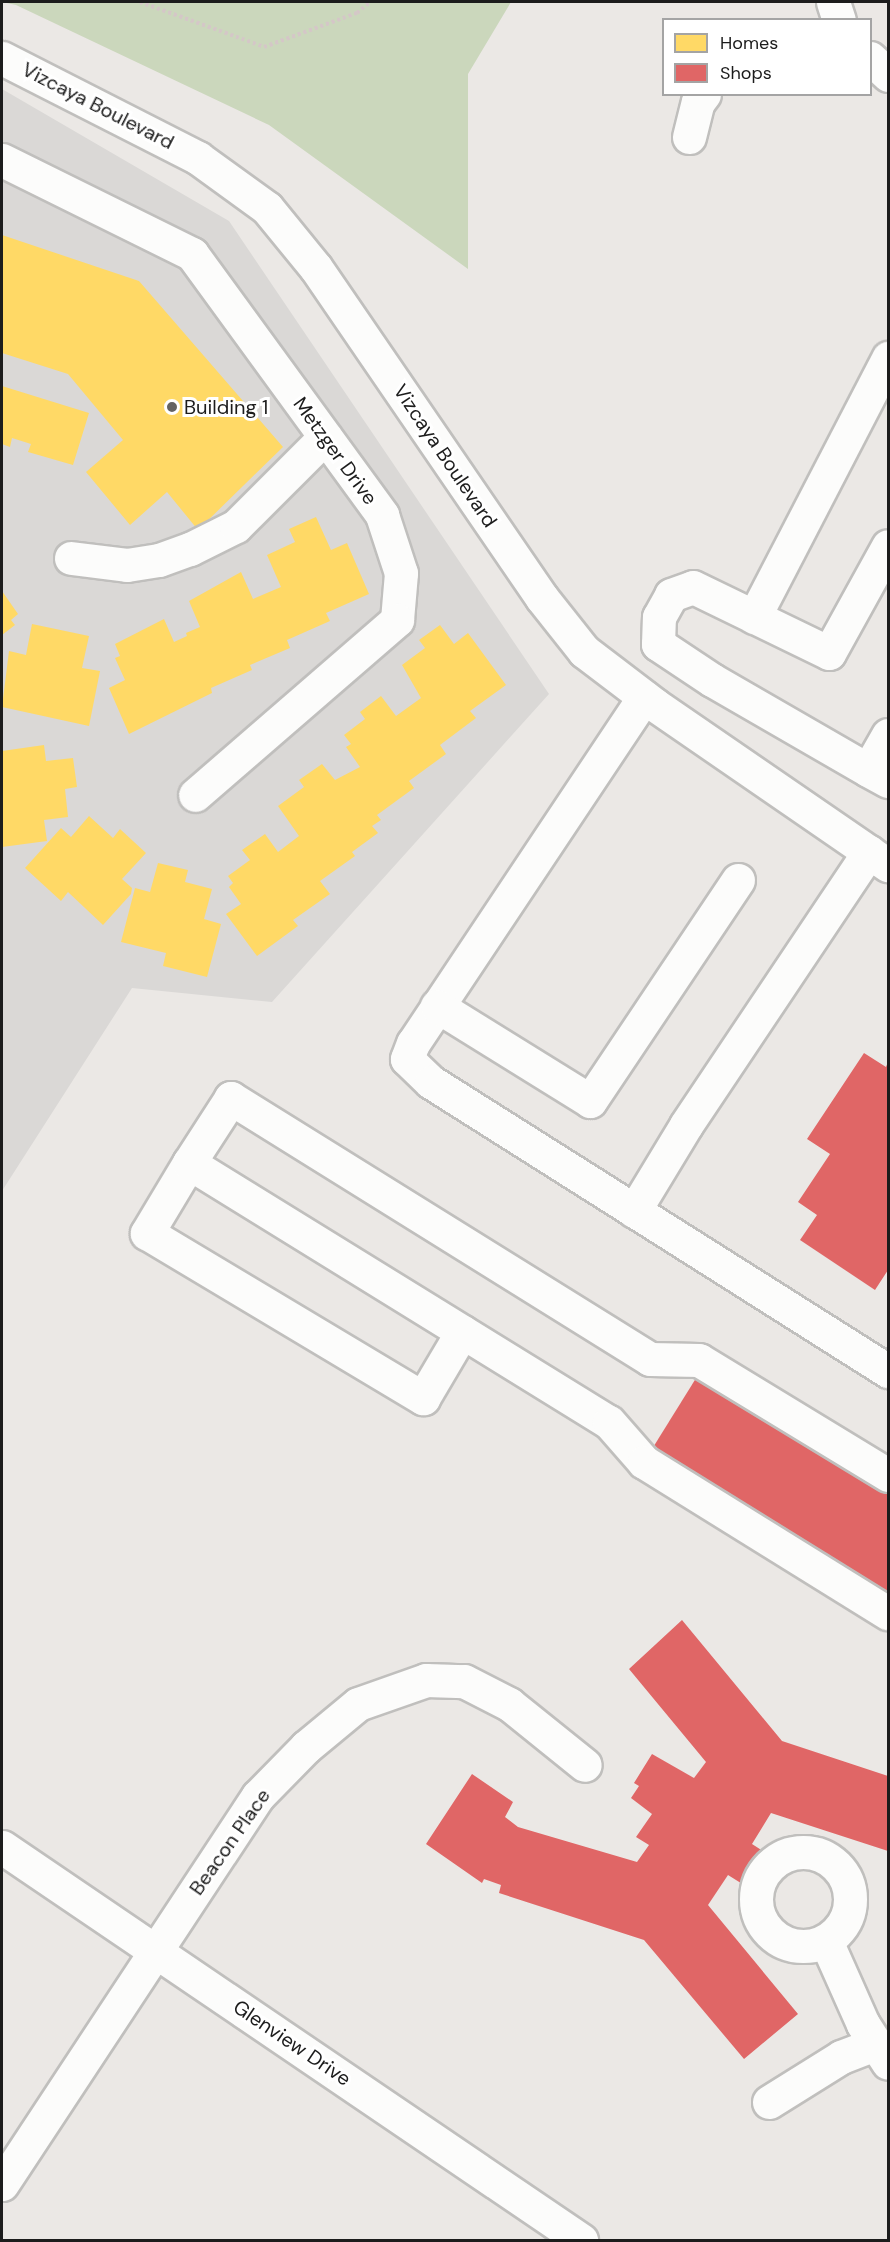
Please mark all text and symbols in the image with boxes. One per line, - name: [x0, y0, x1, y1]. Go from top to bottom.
- legend: [662, 18, 872, 96]
- text: Homes: [720, 31, 778, 55]
- street label: Vizcaya Boulevard: [18, 57, 178, 155]
- text: Shops: [720, 61, 772, 85]
- street label: Vizcaya Boulevard: [388, 380, 502, 532]
- street label: Metzger Drive: [288, 393, 382, 509]
- place label: Building 1: [184, 395, 268, 419]
- marker: Building 1: [165, 400, 179, 414]
- street label: Beacon Place: [185, 1784, 275, 1900]
- street label: Glenview Drive: [229, 1995, 355, 2091]

